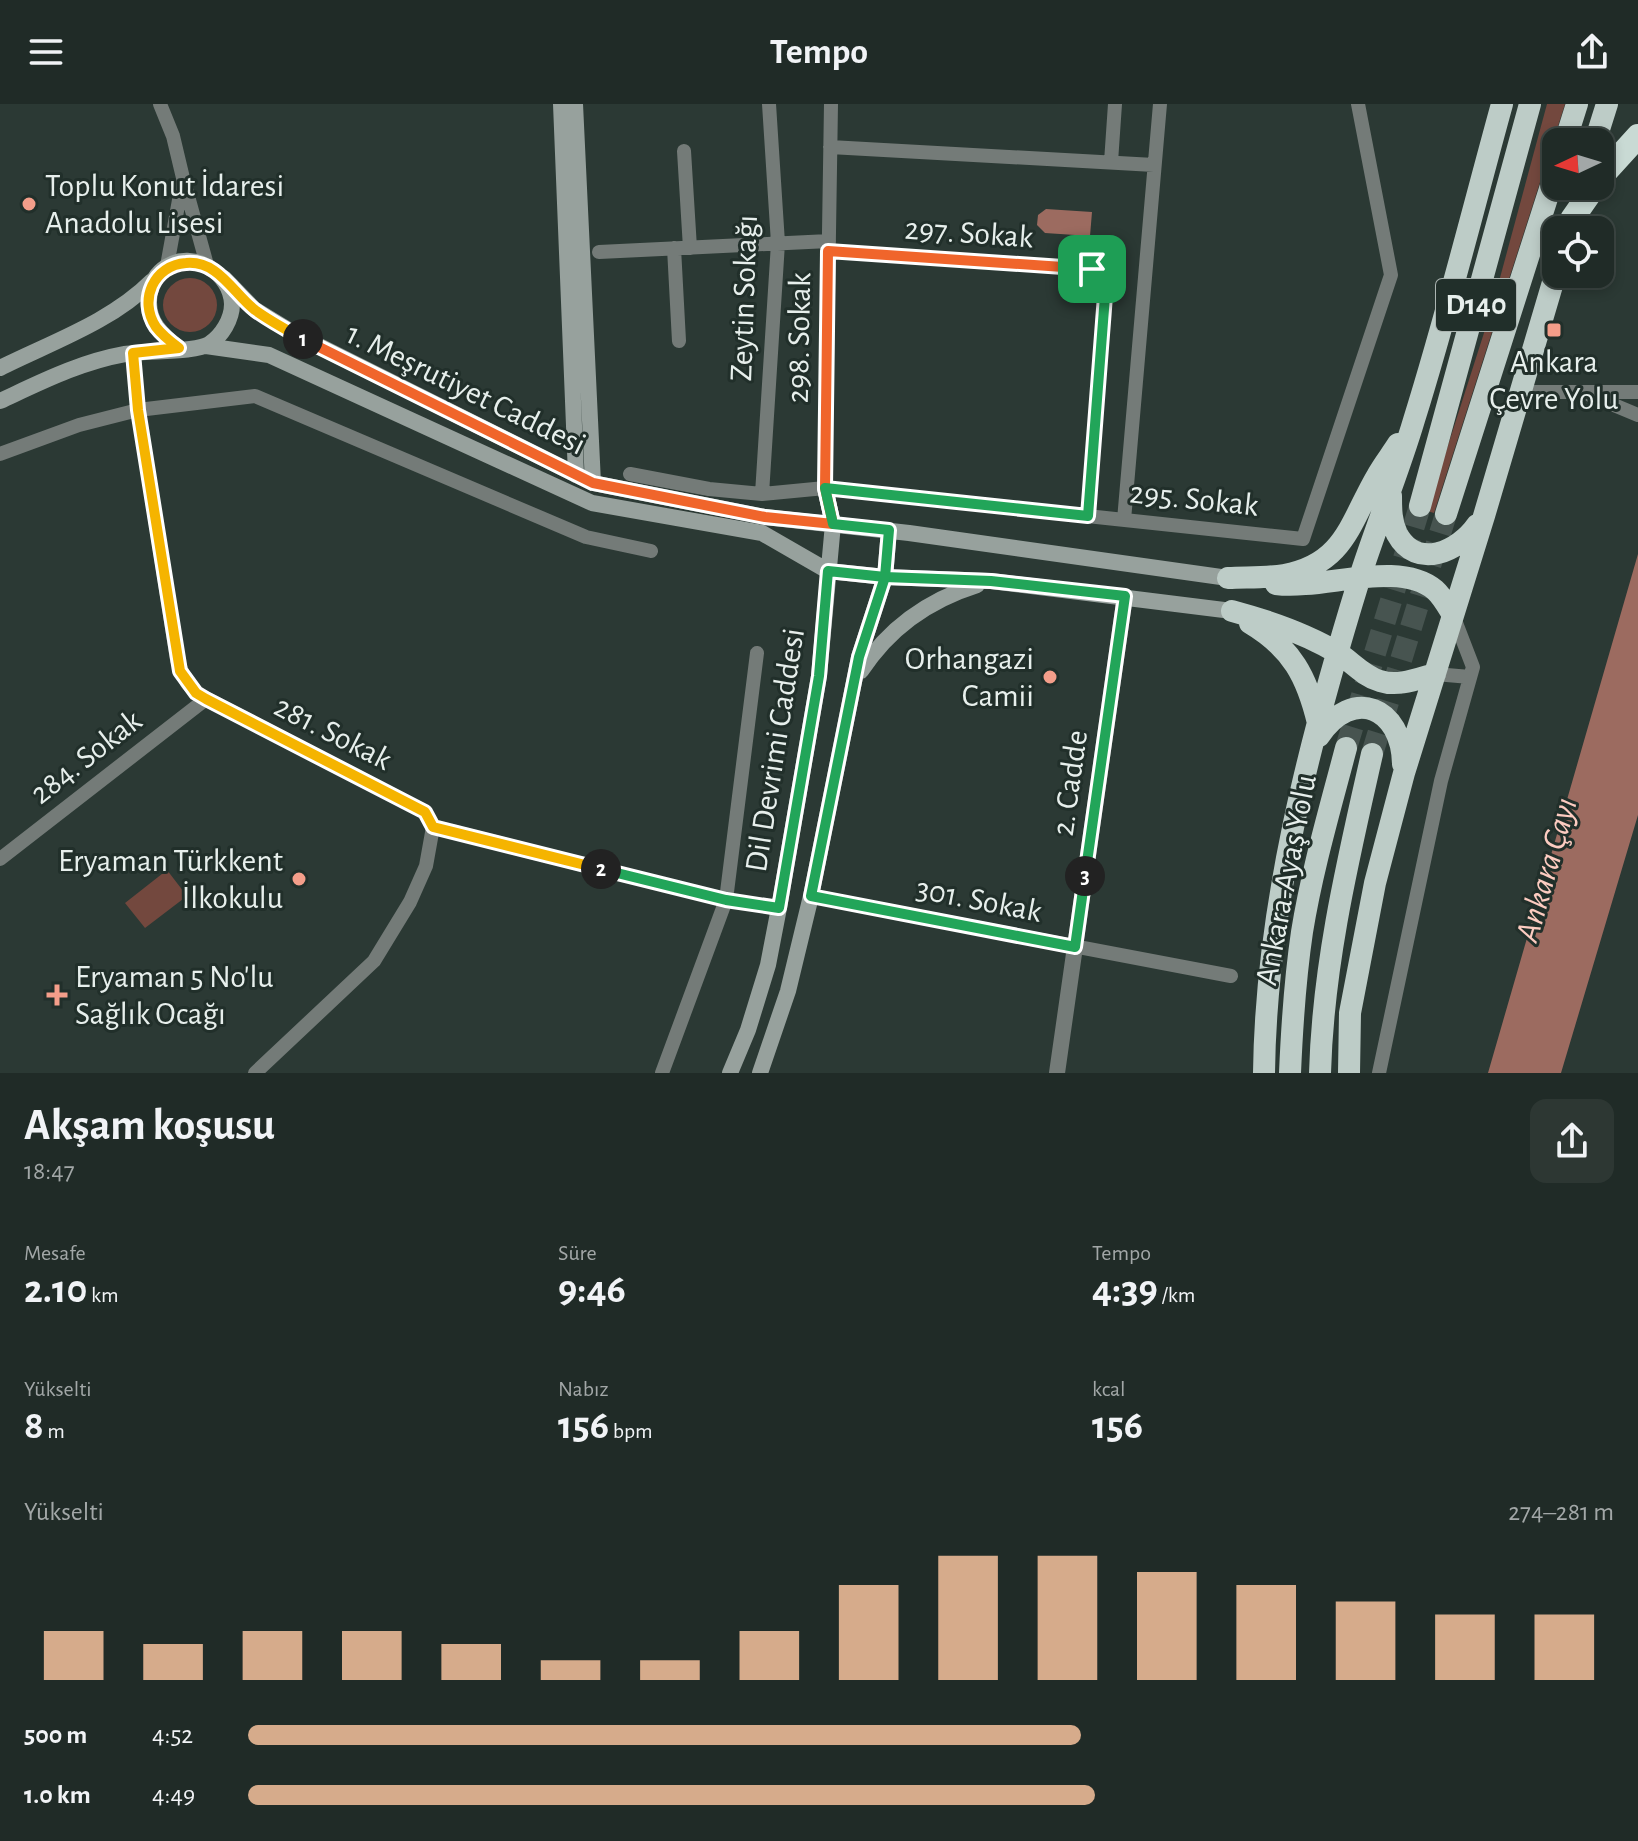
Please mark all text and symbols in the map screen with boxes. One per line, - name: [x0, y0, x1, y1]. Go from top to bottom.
- icon: menu: [24, 30, 68, 74]
- icon: share: [1570, 30, 1614, 74]
- text: Tempo: [770, 34, 868, 70]
- north arrow: [1542, 128, 1614, 200]
- map controls: [1542, 128, 1614, 288]
- place label: Toplu Konut İdaresi Anadolu Lisesi: [45, 169, 284, 239]
- marker: Toplu Konut İdaresi Anadolu Lisesi: [20, 195, 38, 213]
- street label: 297. Sokak: [904, 213, 1035, 253]
- street label: Zeytin Sokağı: [725, 214, 763, 382]
- button: locate: [1542, 216, 1614, 288]
- pin: [1058, 235, 1126, 303]
- icon: arrive: [1070, 247, 1114, 291]
- street label: 298. Sokak: [782, 272, 816, 404]
- road number: D140: [1436, 279, 1516, 331]
- street label: 1. Meşrutiyet Caddesi: [341, 317, 591, 461]
- pin: 1: [283, 319, 323, 359]
- marker: Ankara Çevre Yolu: [1545, 321, 1563, 339]
- text: 1: [299, 328, 307, 350]
- place label: Ankara Çevre Yolu: [1489, 346, 1619, 415]
- street label: 295. Sokak: [1128, 476, 1260, 522]
- street label: Dil Devrimi Caddesi: [740, 626, 810, 874]
- place label: Orhangazi Camii: [905, 643, 1034, 712]
- marker: Orhangazi Camii: [1041, 668, 1059, 686]
- street label: 281. Sokak: [269, 690, 397, 776]
- street label: 284. Sokak: [24, 704, 148, 810]
- street label: 2. Cadde: [1047, 728, 1093, 838]
- street label: Ankara-Ayaş Yolu: [1250, 772, 1322, 988]
- water label: Ankara Çayı: [1510, 794, 1584, 947]
- place label: Eryaman Türkkent İlkokulu: [58, 845, 283, 914]
- pin: 2: [581, 849, 621, 889]
- pin: 3: [1065, 856, 1105, 896]
- text: 2: [596, 858, 606, 880]
- text: 3: [1080, 865, 1090, 887]
- marker: Eryaman Türkkent İlkokulu: [290, 870, 308, 888]
- street label: 301. Sokak: [914, 872, 1045, 928]
- place label: Eryaman 5 No'lu Sağlık Ocağı: [75, 961, 274, 1030]
- marker: Eryaman 5 No'lu Sağlık Ocağı: [46, 984, 68, 1006]
- button: share: [1530, 1099, 1614, 1183]
- text: Akşam koşusu: [24, 1104, 275, 1148]
- text: 18:47: [24, 1158, 75, 1184]
- text: Mesafe: [24, 1242, 86, 1264]
- text: Süre: [558, 1242, 597, 1264]
- text: Tempo: [1092, 1242, 1151, 1264]
- text: 2.10: [24, 1270, 87, 1310]
- text: 9:46: [558, 1270, 626, 1310]
- text: 4:39: [1092, 1270, 1158, 1310]
- text: km: [87, 1284, 119, 1306]
- text: /km: [1158, 1284, 1195, 1306]
- text: Yükselti: [24, 1378, 92, 1400]
- text: Nabız: [558, 1378, 608, 1400]
- text: kcal: [1092, 1378, 1126, 1400]
- text: 8: [24, 1406, 44, 1446]
- text: 156: [558, 1406, 609, 1446]
- text: 156: [1092, 1406, 1143, 1446]
- text: m: [44, 1420, 65, 1442]
- text: bpm: [609, 1420, 653, 1442]
- text: Yükselti: [24, 1499, 104, 1525]
- text: 274–281 m: [1508, 1499, 1614, 1525]
- text: 500 m: [24, 1722, 87, 1748]
- text: 4:52: [152, 1722, 193, 1748]
- text: 1.0 km: [24, 1782, 91, 1808]
- text: 4:49: [152, 1782, 195, 1808]

